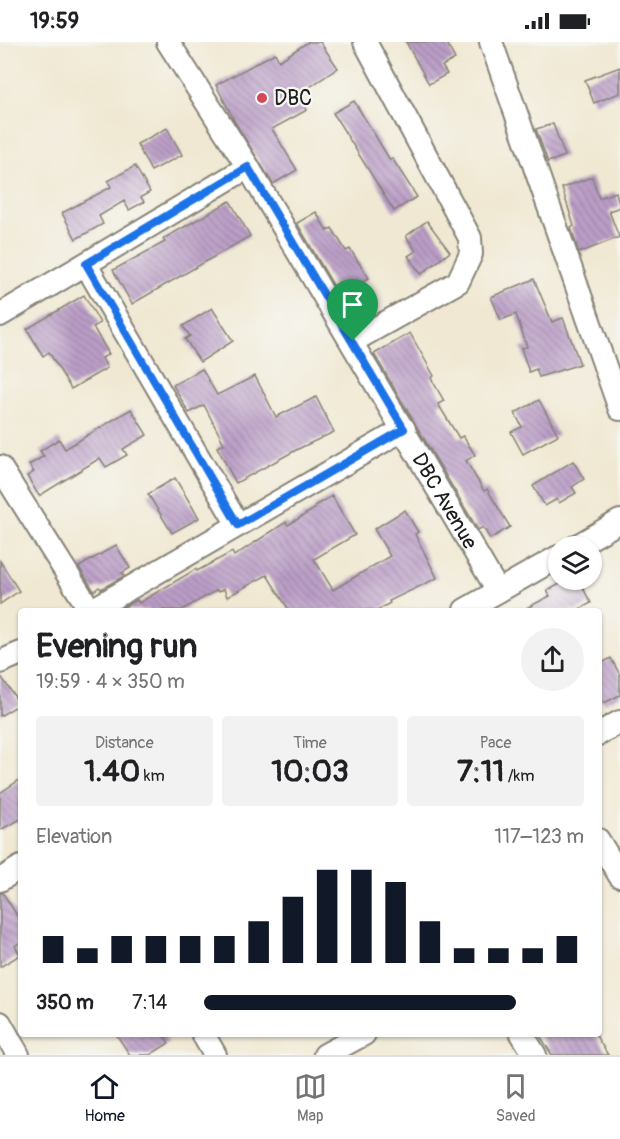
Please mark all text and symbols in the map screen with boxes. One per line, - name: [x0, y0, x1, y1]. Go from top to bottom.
- text: 19:59: [30, 7, 79, 35]
- place label: DBC: [274, 85, 312, 112]
- marker: DBC: [255, 91, 269, 105]
- pin: [327, 279, 378, 341]
- icon: arrive: [336, 288, 369, 321]
- street label: DBC Avenue: [406, 448, 484, 554]
- map controls: [548, 536, 602, 590]
- button: layers: [548, 536, 602, 590]
- text: Evening run: [36, 626, 197, 667]
- button: share: [521, 628, 584, 691]
- text: 19:59 · 4 × 350 m: [36, 669, 185, 694]
- text: Distance: [95, 733, 154, 753]
- text: Time: [293, 733, 327, 753]
- text: Pace: [480, 733, 511, 753]
- text: 1.40: [84, 753, 140, 790]
- text: 10:03: [271, 753, 349, 790]
- text: 7:11: [457, 753, 504, 790]
- text: km: [140, 766, 165, 786]
- text: /km: [504, 766, 534, 786]
- text: Elevation: [36, 824, 112, 849]
- text: 117–123 m: [494, 824, 584, 849]
- text: 350 m: [36, 990, 94, 1015]
- text: 7:14: [132, 990, 167, 1015]
- tab: Home: [84, 1070, 125, 1126]
- tab: Map: [294, 1070, 327, 1126]
- tab: Saved: [496, 1070, 536, 1126]

